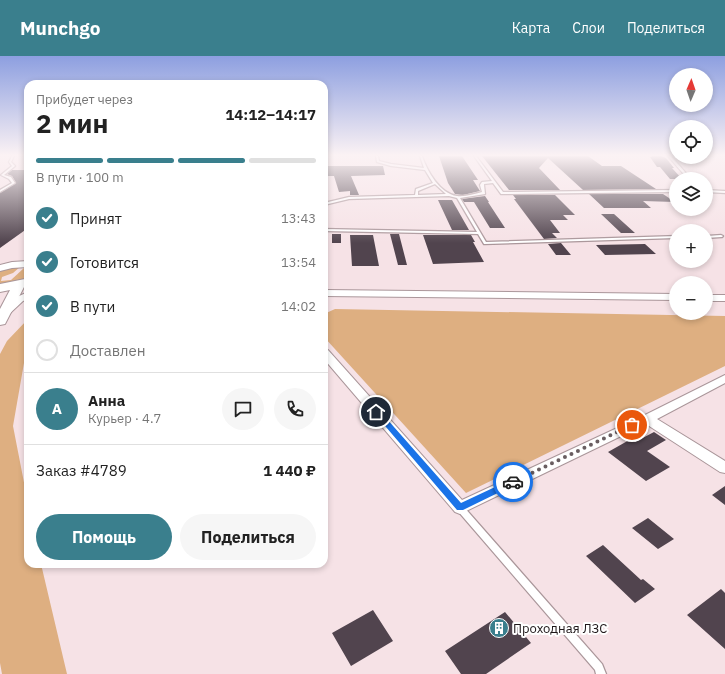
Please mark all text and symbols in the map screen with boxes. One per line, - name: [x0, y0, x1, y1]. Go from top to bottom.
- text: Munchgo: [20, 16, 100, 40]
- text: Карта: [512, 19, 550, 37]
- text: Слои: [572, 19, 605, 37]
- text: Поделиться: [627, 19, 705, 37]
- north arrow: [669, 68, 713, 112]
- map controls: [669, 68, 713, 320]
- text: Прибудет через: [36, 91, 133, 108]
- text: 14:12–14:17: [225, 105, 316, 124]
- text: 2 мин: [36, 106, 108, 140]
- button: locate: [669, 120, 713, 164]
- text: В пути · 100 m: [36, 169, 124, 186]
- button: layers: [669, 172, 713, 216]
- icon: check: [36, 207, 58, 229]
- text: Принят: [70, 209, 122, 228]
- text: 13:43: [281, 210, 316, 227]
- button: +: [669, 224, 713, 268]
- icon: check: [36, 251, 58, 273]
- text: Готовится: [70, 253, 139, 272]
- text: 13:54: [281, 254, 316, 271]
- button: −: [669, 276, 713, 320]
- icon: check: [36, 295, 58, 317]
- text: В пути: [70, 297, 115, 316]
- text: 14:02: [281, 298, 316, 315]
- text: Доставлен: [70, 341, 146, 360]
- button: chat: [222, 388, 264, 430]
- button: phone: [274, 388, 316, 430]
- text: Анна: [88, 391, 125, 410]
- pin: [359, 395, 393, 429]
- text: А: [52, 399, 62, 418]
- icon: home: [365, 401, 387, 423]
- pin: [615, 408, 649, 442]
- text: Курьер · 4.7: [88, 410, 161, 427]
- icon: bag: [621, 414, 643, 436]
- text: Заказ #4789: [36, 461, 127, 480]
- text: 1 440 ₽: [263, 461, 316, 480]
- courier: [493, 462, 533, 502]
- icon: car: [502, 471, 524, 493]
- button: Помощь: [36, 514, 172, 560]
- button: Поделиться: [180, 514, 316, 560]
- building icon: Проходная ЛЗС: [488, 617, 510, 639]
- place label: Проходная ЛЗС: [513, 620, 607, 637]

